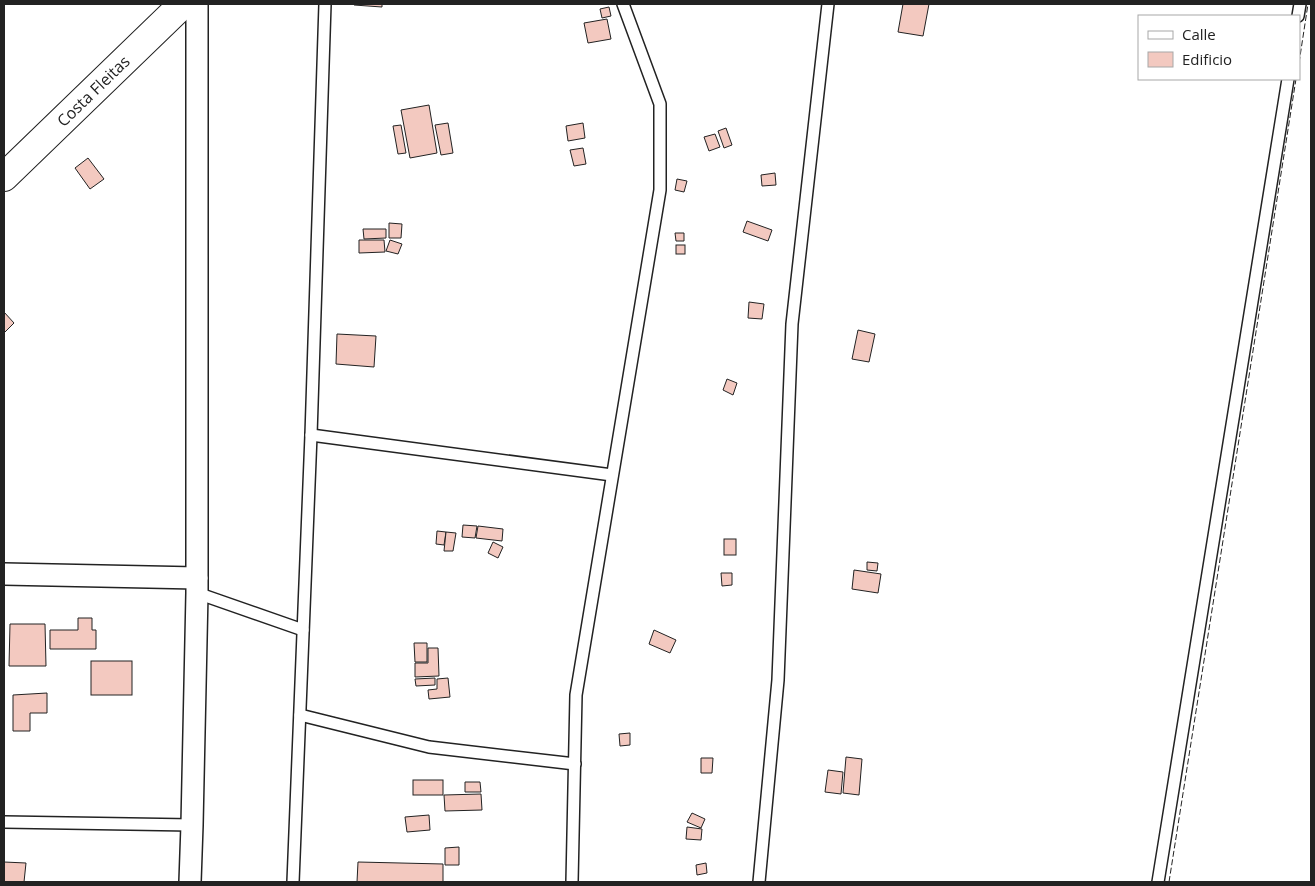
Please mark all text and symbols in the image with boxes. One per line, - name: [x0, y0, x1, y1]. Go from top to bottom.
- legend: [1138, 15, 1300, 80]
- text: Calle: [1182, 24, 1216, 44]
- text: Edificio: [1182, 49, 1232, 69]
- street label: Costa Fleitas: [52, 50, 134, 131]

